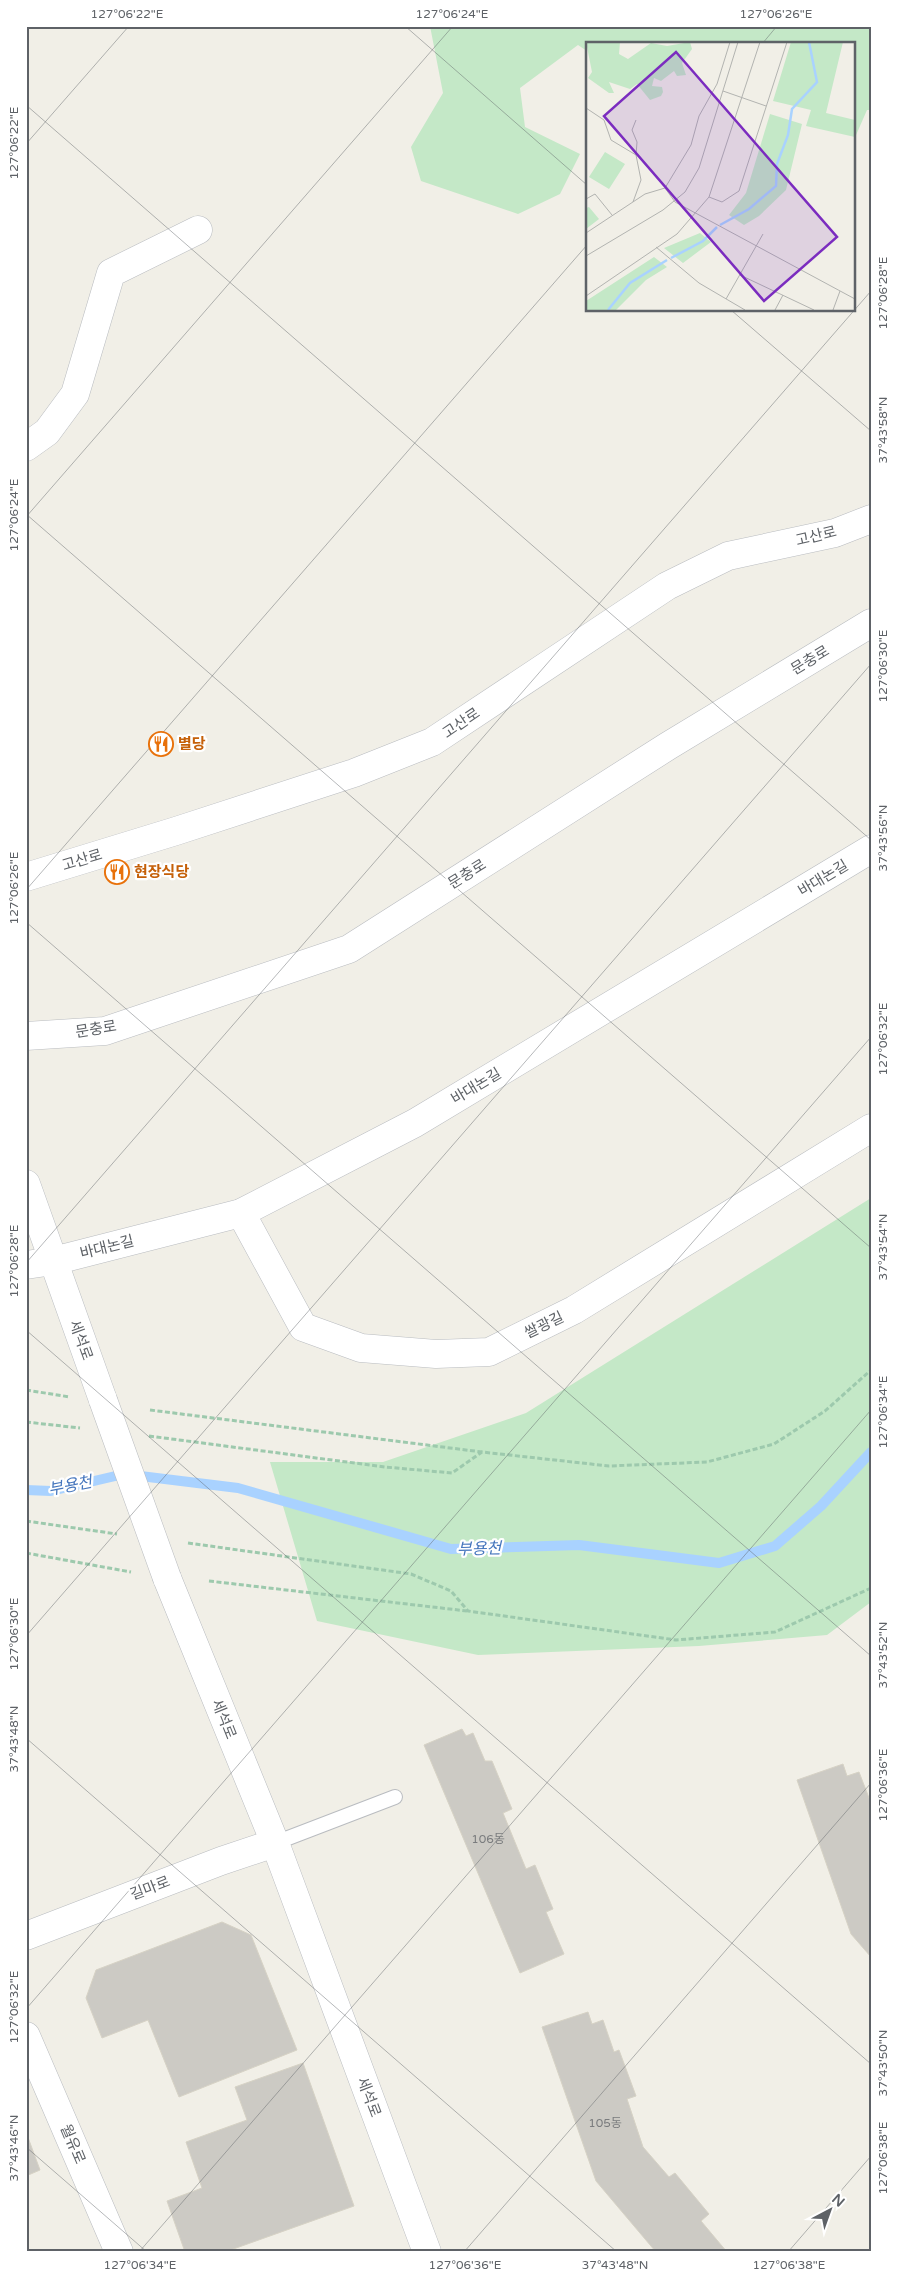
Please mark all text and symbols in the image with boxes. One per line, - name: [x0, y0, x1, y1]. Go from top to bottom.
- text: 127°06'22"E: [91, 7, 164, 21]
- text: 127°06'24"E: [416, 7, 489, 21]
- text: 127°06'26"E: [740, 7, 813, 21]
- inset map: [586, 42, 854, 311]
- text: 127°06'22"E: [7, 106, 21, 179]
- text: 127°06'28"E: [876, 256, 890, 329]
- text: 37°43'58"N: [876, 397, 890, 463]
- text: 127°06'24"E: [7, 478, 21, 551]
- street label: 고산로: [794, 522, 838, 550]
- text: 127°06'30"E: [876, 629, 890, 702]
- street label: 문충로: [788, 642, 832, 678]
- street label: 고산로: [439, 704, 483, 742]
- restaurant icon: 별당: [148, 731, 174, 757]
- place label: 별당: [178, 735, 206, 753]
- text: 37°43'56"N: [876, 805, 890, 871]
- street label: 고산로: [60, 845, 104, 875]
- text: 127°06'26"E: [7, 851, 21, 924]
- street label: 문충로: [445, 855, 489, 893]
- street label: 바대논길: [795, 856, 851, 900]
- restaurant icon: 현장식당: [104, 859, 130, 885]
- place label: 현장식당: [134, 863, 189, 881]
- text: 127°06'32"E: [876, 1002, 890, 1075]
- street label: 문충로: [74, 1017, 118, 1041]
- street label: 바대논길: [448, 1064, 504, 1108]
- text: 37°43'54"N: [876, 1214, 890, 1280]
- text: 127°06'28"E: [7, 1224, 21, 1297]
- street label: 바대논길: [78, 1232, 136, 1262]
- street label: 쌀광길: [521, 1308, 567, 1342]
- street label: 세석로: [65, 1317, 97, 1363]
- text: 127°06'34"E: [876, 1375, 890, 1448]
- water label: 부용천: [47, 1472, 96, 1500]
- water label: 부용천: [457, 1539, 504, 1559]
- text: 127°06'30"E: [7, 1597, 21, 1670]
- text: 37°43'52"N: [876, 1622, 890, 1688]
- street label: 세석로: [208, 1696, 240, 1742]
- text: 37°43'48"N: [7, 1706, 21, 1772]
- text: 127°06'36"E: [876, 1748, 890, 1821]
- house number: 106동: [471, 1832, 505, 1846]
- street label: 길마로: [127, 1872, 173, 1904]
- text: 127°06'32"E: [7, 1970, 21, 2043]
- text: 37°43'50"N: [876, 2030, 890, 2096]
- street label: 세석로: [353, 2074, 385, 2120]
- text: 37°43'46"N: [7, 2115, 21, 2181]
- house number: 105동: [588, 2116, 622, 2130]
- street label: 월유로: [57, 2121, 89, 2167]
- text: 127°06'38"E: [876, 2121, 890, 2194]
- north arrow: [804, 2186, 854, 2236]
- text: N: [828, 2190, 848, 2211]
- text: 127°06'34"E: [104, 2258, 177, 2272]
- text: 127°06'36"E: [429, 2258, 502, 2272]
- text: 37°43'48"N: [582, 2258, 648, 2272]
- text: 127°06'38"E: [753, 2258, 826, 2272]

